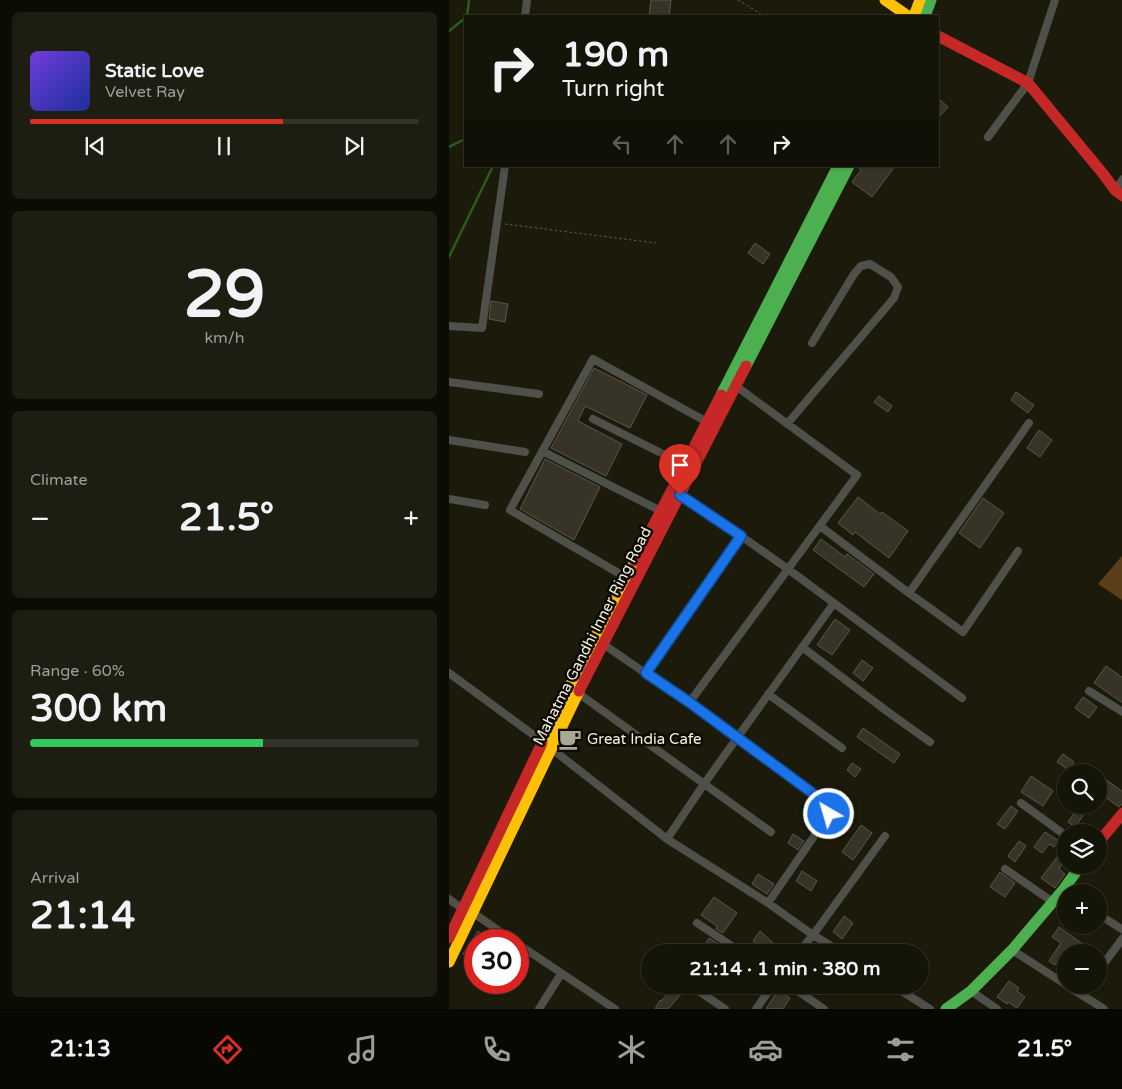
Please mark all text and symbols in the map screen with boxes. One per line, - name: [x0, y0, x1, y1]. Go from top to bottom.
- text: 190 m: [562, 34, 669, 76]
- icon: right: [479, 35, 544, 100]
- text: Static Love: [105, 60, 204, 82]
- text: Turn right: [562, 76, 664, 102]
- text: Velvet Ray: [105, 82, 185, 102]
- icon: left: [608, 130, 636, 158]
- icon: ahead: [661, 130, 689, 158]
- icon: ahead: [714, 130, 742, 158]
- icon: right: [767, 130, 795, 158]
- icon: previous: [81, 132, 109, 160]
- icon: pause: [210, 132, 238, 160]
- icon: next: [340, 132, 368, 160]
- text: 29: [184, 256, 265, 335]
- text: km/h: [204, 328, 245, 348]
- pin: [659, 444, 701, 495]
- icon: arrive: [666, 451, 694, 479]
- text: Climate: [30, 470, 88, 490]
- text: 21.5°: [179, 495, 274, 541]
- text: −: [30, 502, 50, 536]
- text: +: [403, 502, 419, 536]
- street label: Mahatma Gandhi Inner Ring Road: [529, 524, 655, 748]
- text: Range · 60%: [30, 661, 125, 681]
- text: 300 km: [30, 686, 167, 732]
- cafe icon: Great India Cafe: [557, 726, 583, 752]
- place label: Great India Cafe: [587, 730, 701, 748]
- map controls: [1057, 764, 1107, 994]
- button: search: [1057, 764, 1107, 814]
- position arrow: [802, 787, 854, 839]
- button: layers: [1057, 824, 1107, 874]
- text: Arrival: [30, 868, 79, 888]
- button: +: [1057, 884, 1107, 934]
- text: 21:14: [30, 893, 135, 939]
- speed limit sign: 30: [464, 929, 529, 994]
- button: −: [1057, 944, 1107, 994]
- text: 21:14 · 1 min · 380 m: [689, 958, 881, 980]
- icon: directions: [210, 1032, 245, 1067]
- icon: music: [345, 1032, 380, 1067]
- icon: phone: [479, 1032, 514, 1067]
- icon: climate: [614, 1032, 649, 1067]
- icon: car: [748, 1032, 783, 1067]
- icon: filters: [883, 1032, 918, 1067]
- text: 21:13: [50, 1036, 111, 1062]
- text: 21.5°: [1017, 1036, 1072, 1062]

